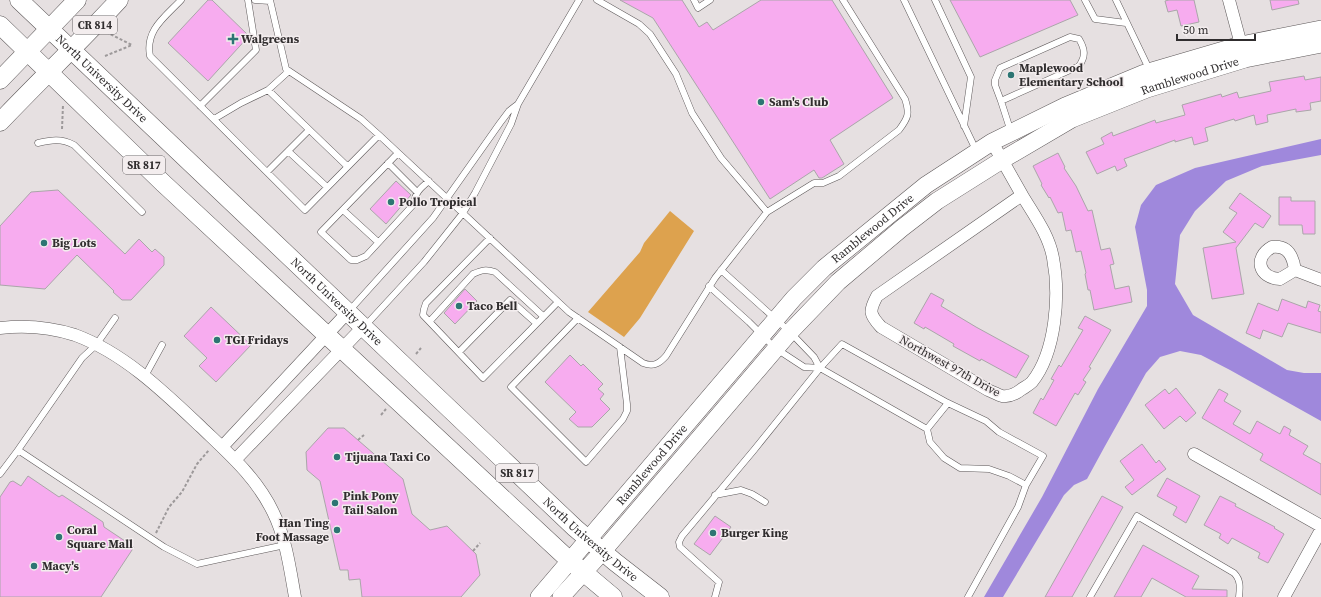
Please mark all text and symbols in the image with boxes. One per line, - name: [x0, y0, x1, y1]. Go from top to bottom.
- road number: CR 814: [73, 16, 117, 34]
- scale bar: [1177, 16, 1255, 42]
- text: 50 m: [1183, 22, 1209, 38]
- street label: North University Drive: [52, 31, 151, 126]
- place label: Walgreens: [241, 31, 300, 47]
- marker: Walgreens: [228, 34, 238, 44]
- street label: Ramblewood Drive: [1138, 53, 1241, 99]
- place label: Maplewood Elementary School: [1019, 60, 1124, 90]
- marker: Maplewood Elementary School: [1006, 70, 1016, 80]
- place label: Sam's Club: [769, 94, 828, 110]
- marker: Sam's Club: [756, 97, 766, 107]
- road number: SR 817: [123, 156, 165, 174]
- street label: Ramblewood Drive: [828, 190, 917, 267]
- place label: Pollo Tropical: [399, 194, 477, 210]
- marker: Pollo Tropical: [386, 197, 396, 207]
- place label: Big Lots: [52, 235, 97, 251]
- marker: Big Lots: [39, 238, 49, 248]
- street label: North University Drive: [287, 254, 386, 349]
- place label: Taco Bell: [467, 298, 517, 314]
- marker: Taco Bell: [454, 301, 464, 311]
- place label: TGI Fridays: [225, 332, 289, 348]
- street label: Northwest 97th Drive: [897, 332, 1003, 400]
- marker: TGI Fridays: [212, 335, 222, 345]
- street label: Ramblewood Drive: [613, 421, 691, 509]
- place label: Tijuana Taxi Co: [345, 449, 430, 465]
- marker: Tijuana Taxi Co: [332, 452, 342, 462]
- road number: SR 817: [496, 464, 538, 482]
- place label: Pink Pony Tail Salon: [343, 488, 399, 518]
- street label: North University Drive: [540, 494, 641, 585]
- marker: Pink Pony Tail Salon: [330, 498, 340, 508]
- place label: Han Ting Foot Massage: [256, 515, 329, 545]
- place label: Coral Square Mall: [67, 522, 133, 552]
- marker: Han Ting Foot Massage: [332, 525, 342, 535]
- place label: Burger King: [721, 525, 789, 541]
- marker: Burger King: [708, 528, 718, 538]
- marker: Coral Square Mall: [54, 532, 64, 542]
- place label: Macy's: [42, 558, 80, 574]
- marker: Macy's: [29, 561, 39, 571]

